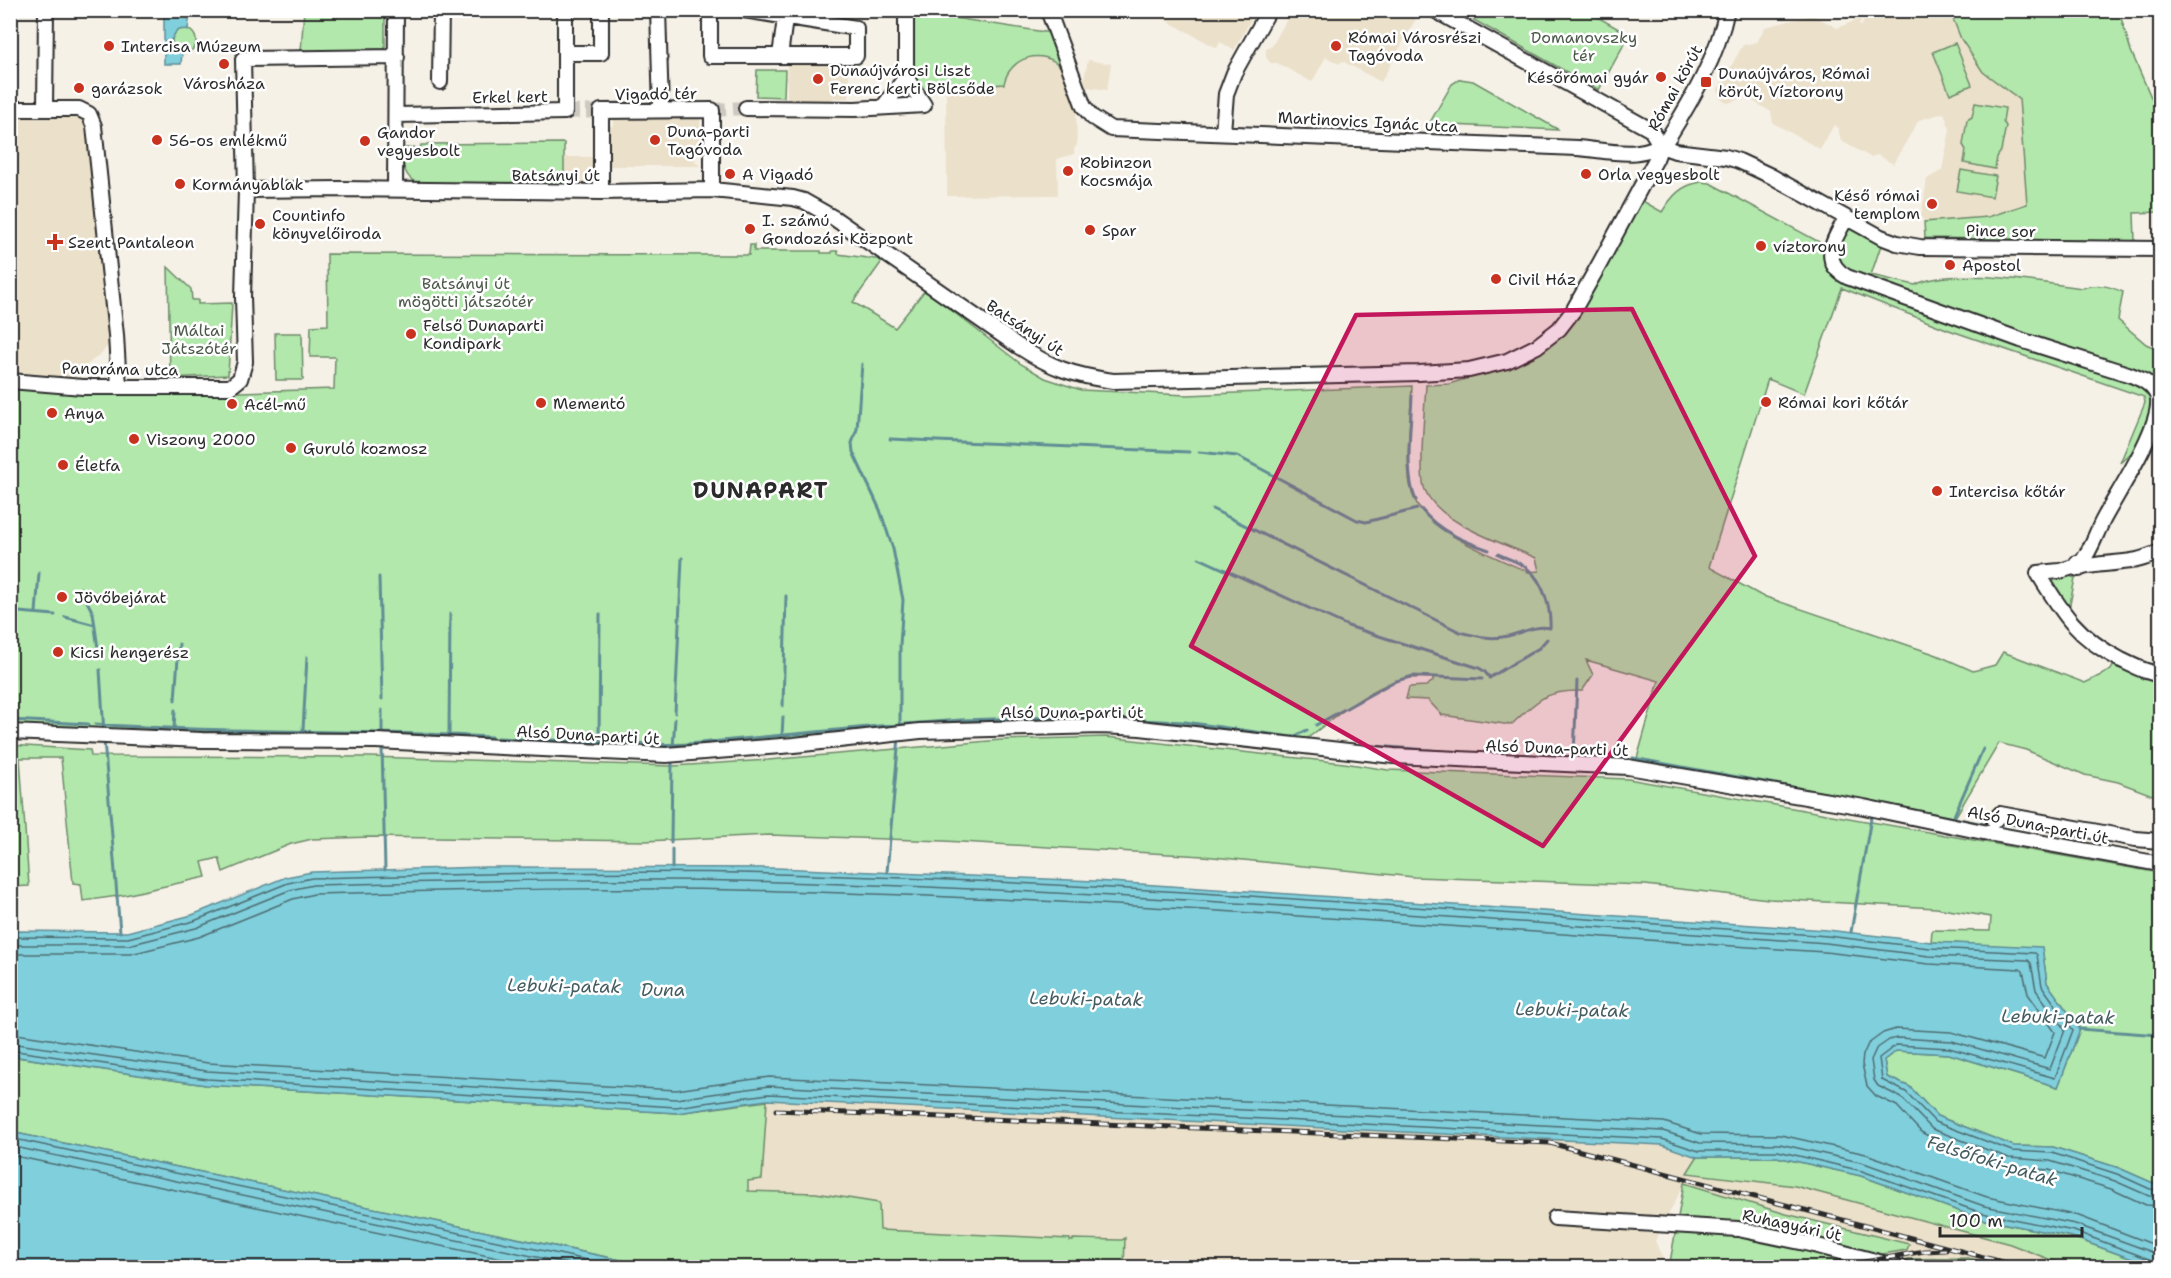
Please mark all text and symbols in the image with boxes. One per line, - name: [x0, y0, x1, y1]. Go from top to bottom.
- place label: Római Városrészi Tagóvoda: [1348, 27, 1482, 66]
- park label: Domanovszky tér: [1531, 27, 1637, 66]
- place label: Intercisa Múzeum: [121, 36, 261, 57]
- marker: Intercisa Múzeum: [102, 39, 116, 53]
- marker: Római Városrészi Tagóvoda: [1329, 39, 1343, 53]
- street label: Római körút: [1643, 41, 1707, 135]
- marker: Városháza: [217, 57, 231, 71]
- place label: Dunaújvárosi Liszt Ferenc kerti Bölcsőde: [830, 60, 995, 99]
- place label: Dunaújváros, Római körút, Víztorony: [1718, 63, 1870, 102]
- place label: Későrómai gyár: [1527, 67, 1649, 88]
- marker: Későrómai gyár: [1654, 70, 1668, 84]
- marker: Dunaújvárosi Liszt Ferenc kerti Bölcsőde: [811, 72, 825, 86]
- place label: Városháza: [183, 73, 265, 94]
- marker: Dunaújváros, Római körút, Víztorony: [1699, 75, 1713, 89]
- place label: garázsok: [91, 78, 163, 99]
- marker: garázsok: [72, 81, 86, 95]
- street label: Vigadó tér: [615, 83, 697, 105]
- street label: Erkel kert: [472, 86, 548, 108]
- street label: Martinovics Ignác utca: [1277, 107, 1459, 137]
- place label: Duna-parti Tagóvoda: [667, 121, 750, 160]
- place label: Gandor vegyesbolt: [377, 122, 460, 161]
- place label: 56-os emlékmű: [169, 130, 287, 151]
- marker: 56-os emlékmű: [150, 133, 164, 147]
- marker: Duna-parti Tagóvoda: [648, 133, 662, 147]
- marker: Gandor vegyesbolt: [358, 134, 372, 148]
- place label: Robinzon Kocsmája: [1080, 152, 1153, 191]
- place label: A Vigadó: [742, 164, 813, 185]
- marker: Robinzon Kocsmája: [1061, 164, 1075, 178]
- place label: Orla vegyesbolt: [1598, 164, 1720, 185]
- street label: Batsányi út: [512, 165, 600, 186]
- marker: A Vigadó: [723, 167, 737, 181]
- marker: Orla vegyesbolt: [1579, 167, 1593, 181]
- place label: Kormányablak: [192, 174, 304, 195]
- marker: Kormányablak: [173, 177, 187, 191]
- place label: Késő római templom: [1834, 185, 1920, 224]
- marker: Késő római templom: [1925, 197, 1939, 211]
- place label: Countinfo könyvelőiroda: [272, 205, 381, 244]
- place label: I. számú Gondozási Központ: [762, 210, 913, 249]
- marker: Countinfo könyvelőiroda: [253, 217, 267, 231]
- place label: Spar: [1102, 220, 1137, 241]
- street label: Pince sor: [1966, 220, 2036, 242]
- marker: I. számú Gondozási Központ: [743, 222, 757, 236]
- marker: Spar: [1083, 223, 1097, 237]
- place label: Szent Pantaleon: [68, 232, 195, 253]
- marker: Szent Pantaleon: [46, 233, 64, 251]
- place label: víztorony: [1773, 236, 1846, 257]
- marker: víztorony: [1754, 239, 1768, 253]
- place label: Apostol: [1962, 255, 2021, 276]
- marker: Apostol: [1943, 258, 1957, 272]
- place label: Civil Ház: [1508, 269, 1576, 290]
- marker: Civil Ház: [1489, 272, 1503, 286]
- park label: Batsányi út mögötti játszótér: [398, 273, 534, 312]
- street label: Batsányi út: [982, 295, 1068, 361]
- place label: Felső Dunaparti Kondipark: [423, 315, 544, 354]
- park label: Máltai Játszótér: [161, 320, 237, 359]
- marker: Felső Dunaparti Kondipark: [404, 327, 418, 341]
- street label: Panoráma utca: [61, 357, 179, 381]
- place label: Római kori kőtár: [1778, 392, 1909, 413]
- place label: Mementó: [553, 393, 626, 414]
- place label: Acél-mű: [244, 394, 306, 415]
- marker: Római kori kőtár: [1759, 395, 1773, 409]
- marker: Mementó: [534, 396, 548, 410]
- marker: Acél-mű: [225, 397, 239, 411]
- place label: Anya: [64, 403, 104, 424]
- marker: Anya: [45, 406, 59, 420]
- place label: Viszony 2000: [146, 429, 256, 450]
- marker: Viszony 2000: [127, 432, 141, 446]
- place label: Guruló kozmosz: [303, 438, 428, 459]
- marker: Guruló kozmosz: [284, 441, 298, 455]
- place label: Életfa: [75, 455, 120, 476]
- marker: Életfa: [56, 458, 70, 472]
- district label: DUNAPART: [693, 476, 829, 505]
- place label: Intercisa kőtár: [1949, 481, 2066, 502]
- marker: Intercisa kőtár: [1930, 484, 1944, 498]
- place label: Jövőbejárat: [74, 587, 167, 608]
- marker: Jövőbejárat: [55, 590, 69, 604]
- place label: Kicsi hengerész: [70, 642, 189, 663]
- marker: Kicsi hengerész: [51, 645, 65, 659]
- street label: Alsó Duna-parti út: [1000, 702, 1144, 723]
- street label: Alsó Duna-parti út: [516, 721, 660, 749]
- street label: Alsó Duna-parti út: [1485, 735, 1629, 761]
- street label: Alsó Duna-parti út: [1966, 801, 2110, 849]
- water label: Lebuki-patak: [507, 973, 622, 999]
- water label: Duna: [641, 978, 685, 1002]
- water label: Lebuki-patak: [1029, 986, 1144, 1012]
- water label: Lebuki-patak: [1515, 997, 1630, 1023]
- water label: Lebuki-patak: [2001, 1004, 2116, 1030]
- water label: Felsőfoki-patak: [1924, 1130, 2061, 1192]
- scale bar: [1940, 1200, 2082, 1238]
- street label: Ruhagyári út: [1740, 1204, 1844, 1246]
- text: 100 m: [1949, 1209, 2003, 1233]

